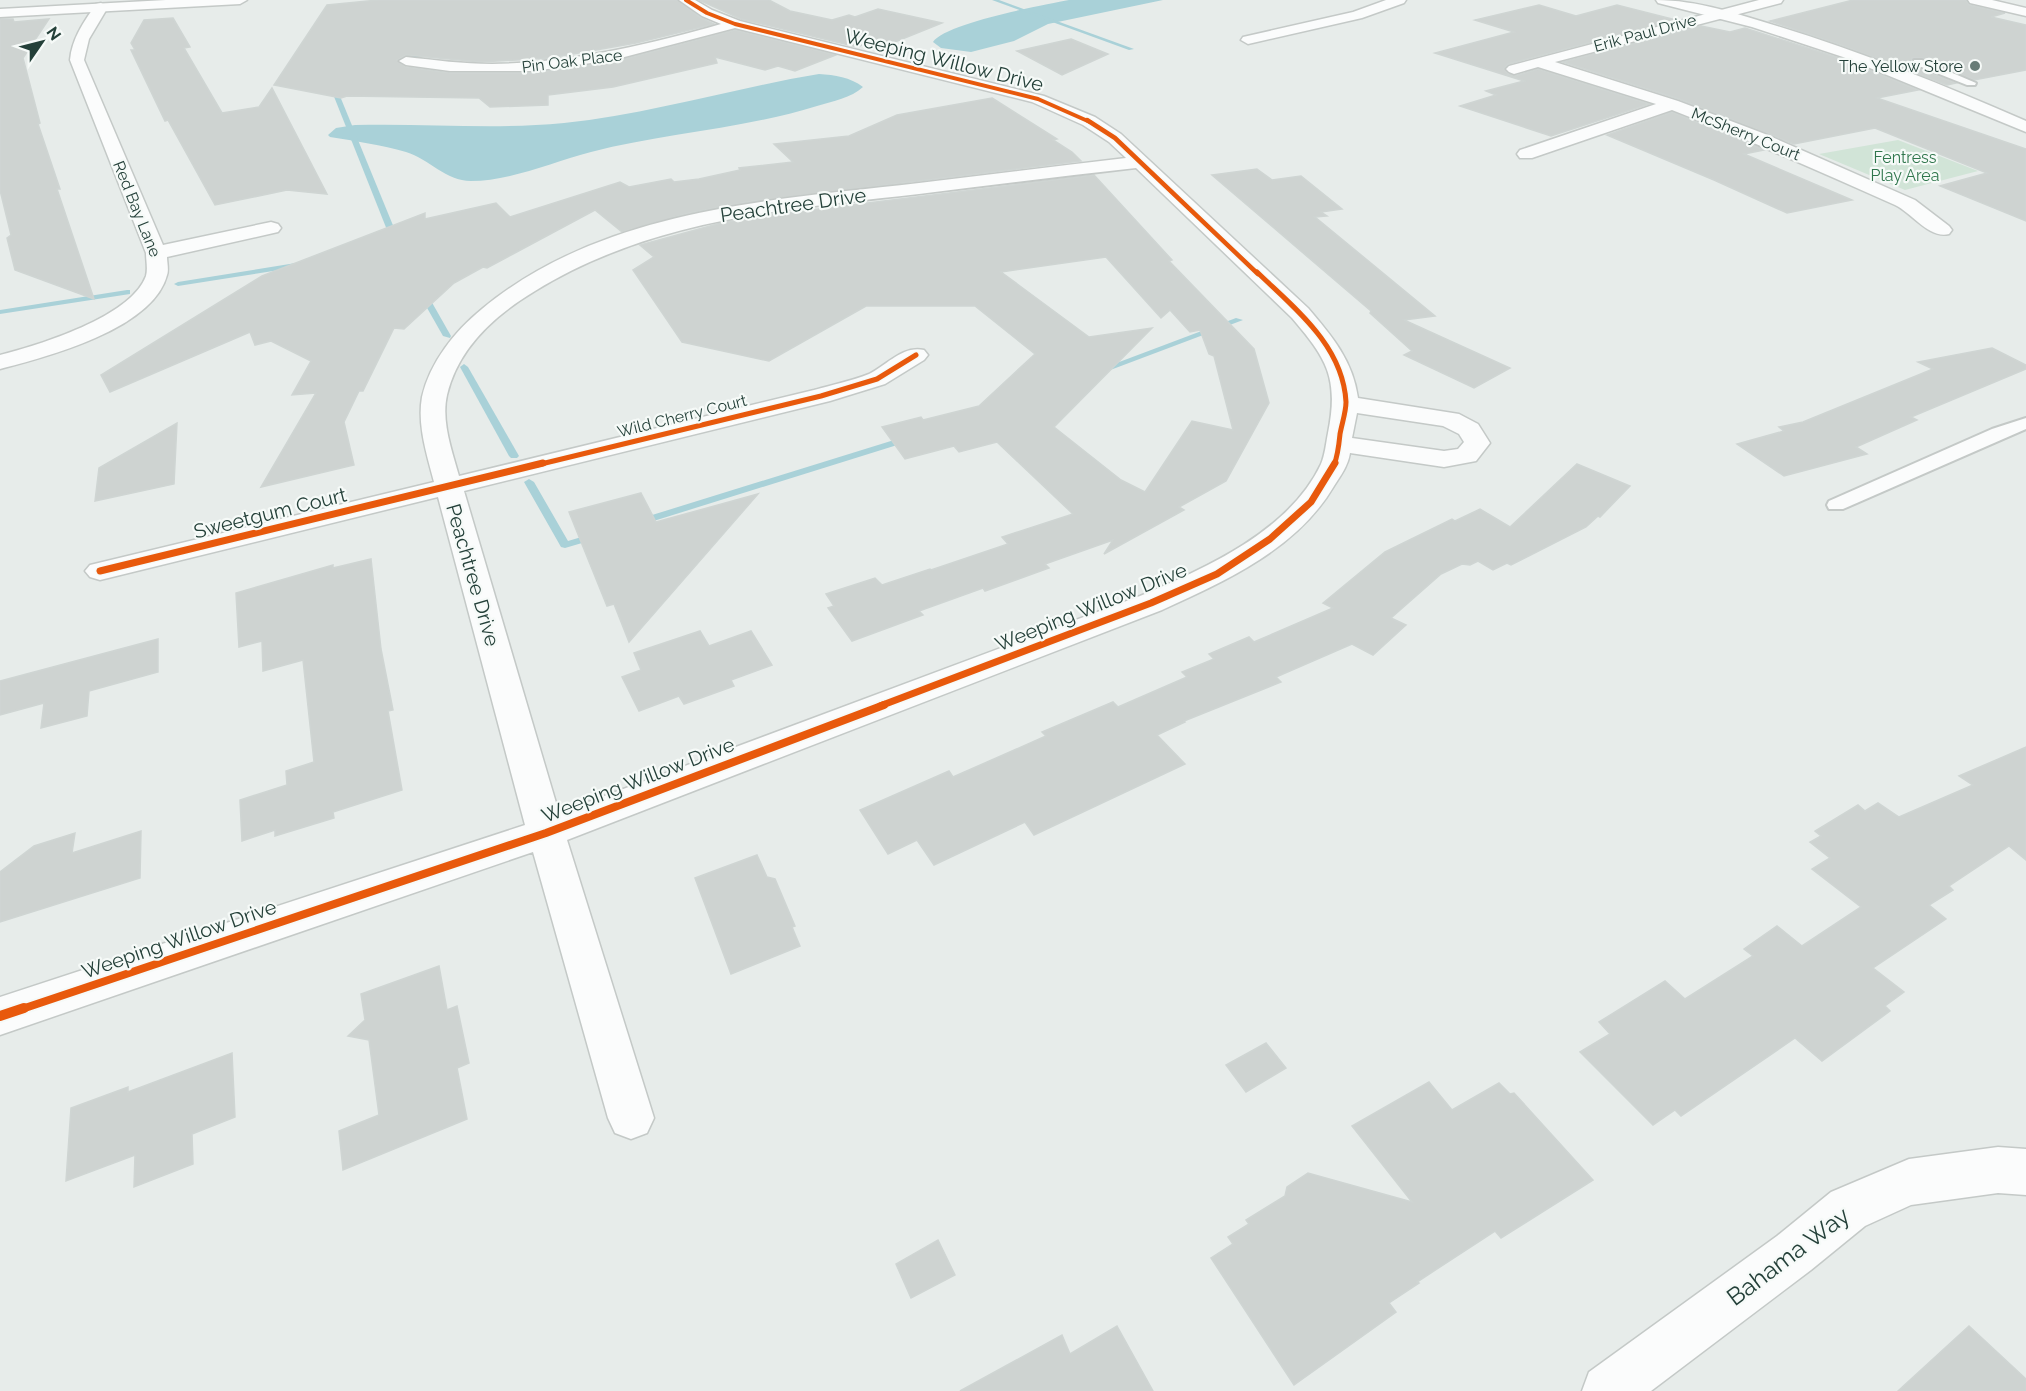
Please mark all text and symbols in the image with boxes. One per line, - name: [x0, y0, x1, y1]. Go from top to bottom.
- street label: Erik Paul Drive: [1592, 10, 1698, 56]
- north arrow: [12, 12, 72, 72]
- text: N: [43, 23, 65, 44]
- street label: Weeping Willow Drive: [842, 24, 1046, 96]
- street label: Pin Oak Place: [521, 45, 623, 77]
- place label: The Yellow Store: [1839, 57, 1963, 76]
- marker: The Yellow Store: [1968, 59, 1982, 73]
- street label: McSherry Court: [1689, 104, 1804, 165]
- park label: Fentress Play Area: [1871, 148, 1939, 185]
- street label: Red Bay Lane: [109, 158, 165, 260]
- street label: Peachtree Drive: [718, 183, 868, 227]
- street label: Wild Cherry Court: [615, 391, 749, 441]
- street label: Sweetgum Court: [191, 482, 349, 544]
- street label: Peachtree Drive: [441, 501, 505, 649]
- street label: Weeping Willow Drive: [992, 557, 1190, 656]
- street label: Weeping Willow Drive: [538, 732, 738, 828]
- street label: Weeping Willow Drive: [78, 894, 280, 984]
- street label: Bahama Way: [1721, 1200, 1855, 1312]

